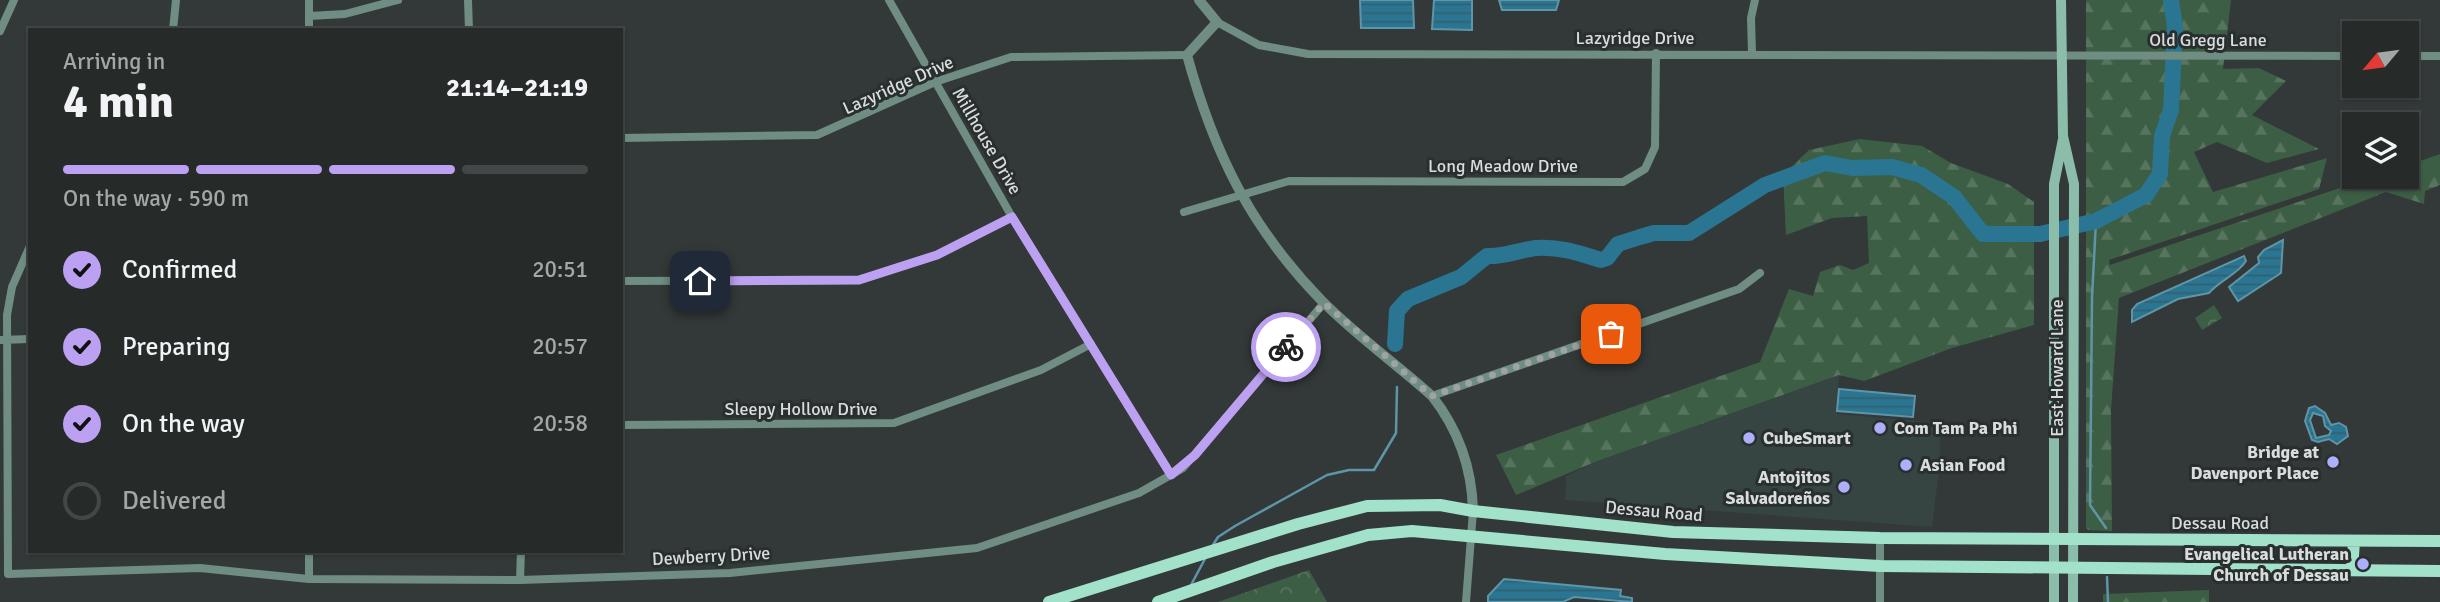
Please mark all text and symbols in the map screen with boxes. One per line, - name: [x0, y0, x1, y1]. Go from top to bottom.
- north arrow: [2342, 21, 2418, 98]
- map controls: [2342, 21, 2419, 189]
- street label: Lazyridge Drive: [1576, 27, 1694, 49]
- street label: Old Gregg Lane: [2149, 29, 2267, 51]
- text: Arriving in: [63, 47, 165, 76]
- street label: Lazyridge Drive: [839, 51, 957, 119]
- text: 21:14–21:19: [446, 72, 588, 104]
- text: 4 min: [63, 74, 174, 130]
- street label: Millhouse Drive: [947, 84, 1027, 198]
- button: layers: [2342, 112, 2419, 189]
- street label: Long Meadow Drive: [1428, 155, 1578, 177]
- text: On the way · 590 m: [63, 184, 249, 213]
- icon: check: [63, 251, 101, 289]
- pin: [670, 251, 730, 311]
- text: Confirmed: [122, 254, 237, 286]
- text: 20:51: [532, 255, 588, 284]
- icon: home: [681, 262, 719, 300]
- street label: East Howard Lane: [2046, 299, 2068, 437]
- pin: [1581, 304, 1641, 364]
- courier: [1251, 312, 1321, 382]
- icon: bag: [1592, 315, 1630, 353]
- icon: check: [63, 328, 101, 366]
- icon: bike: [1267, 328, 1305, 366]
- text: Preparing: [122, 331, 230, 363]
- text: 20:57: [532, 332, 588, 361]
- street label: Sleepy Hollow Drive: [724, 398, 878, 420]
- icon: check: [63, 405, 101, 443]
- text: On the way: [122, 408, 245, 440]
- text: 20:58: [532, 409, 588, 438]
- place label: Com Tam Pa Phi: [1894, 417, 2018, 439]
- marker: Com Tam Pa Phi: [1872, 420, 1888, 436]
- place label: CubeSmart: [1763, 427, 1851, 449]
- marker: CubeSmart: [1741, 430, 1757, 446]
- place label: Bridge at Davenport Place: [2191, 441, 2319, 484]
- place label: Asian Food: [1920, 454, 2006, 476]
- marker: Bridge at Davenport Place: [2325, 454, 2341, 470]
- marker: Asian Food: [1898, 457, 1914, 473]
- place label: Antojitos Salvadoreños: [1725, 466, 1830, 509]
- marker: Antojitos Salvadoreños: [1836, 479, 1852, 495]
- text: Delivered: [122, 485, 227, 517]
- street label: Dessau Road: [1604, 496, 1704, 526]
- street label: Dessau Road: [2171, 512, 2269, 534]
- street label: Dewberry Drive: [651, 542, 771, 570]
- place label: Evangelical Lutheran Church of Dessau: [2184, 543, 2349, 586]
- marker: Evangelical Lutheran Church of Dessau: [2355, 556, 2371, 572]

